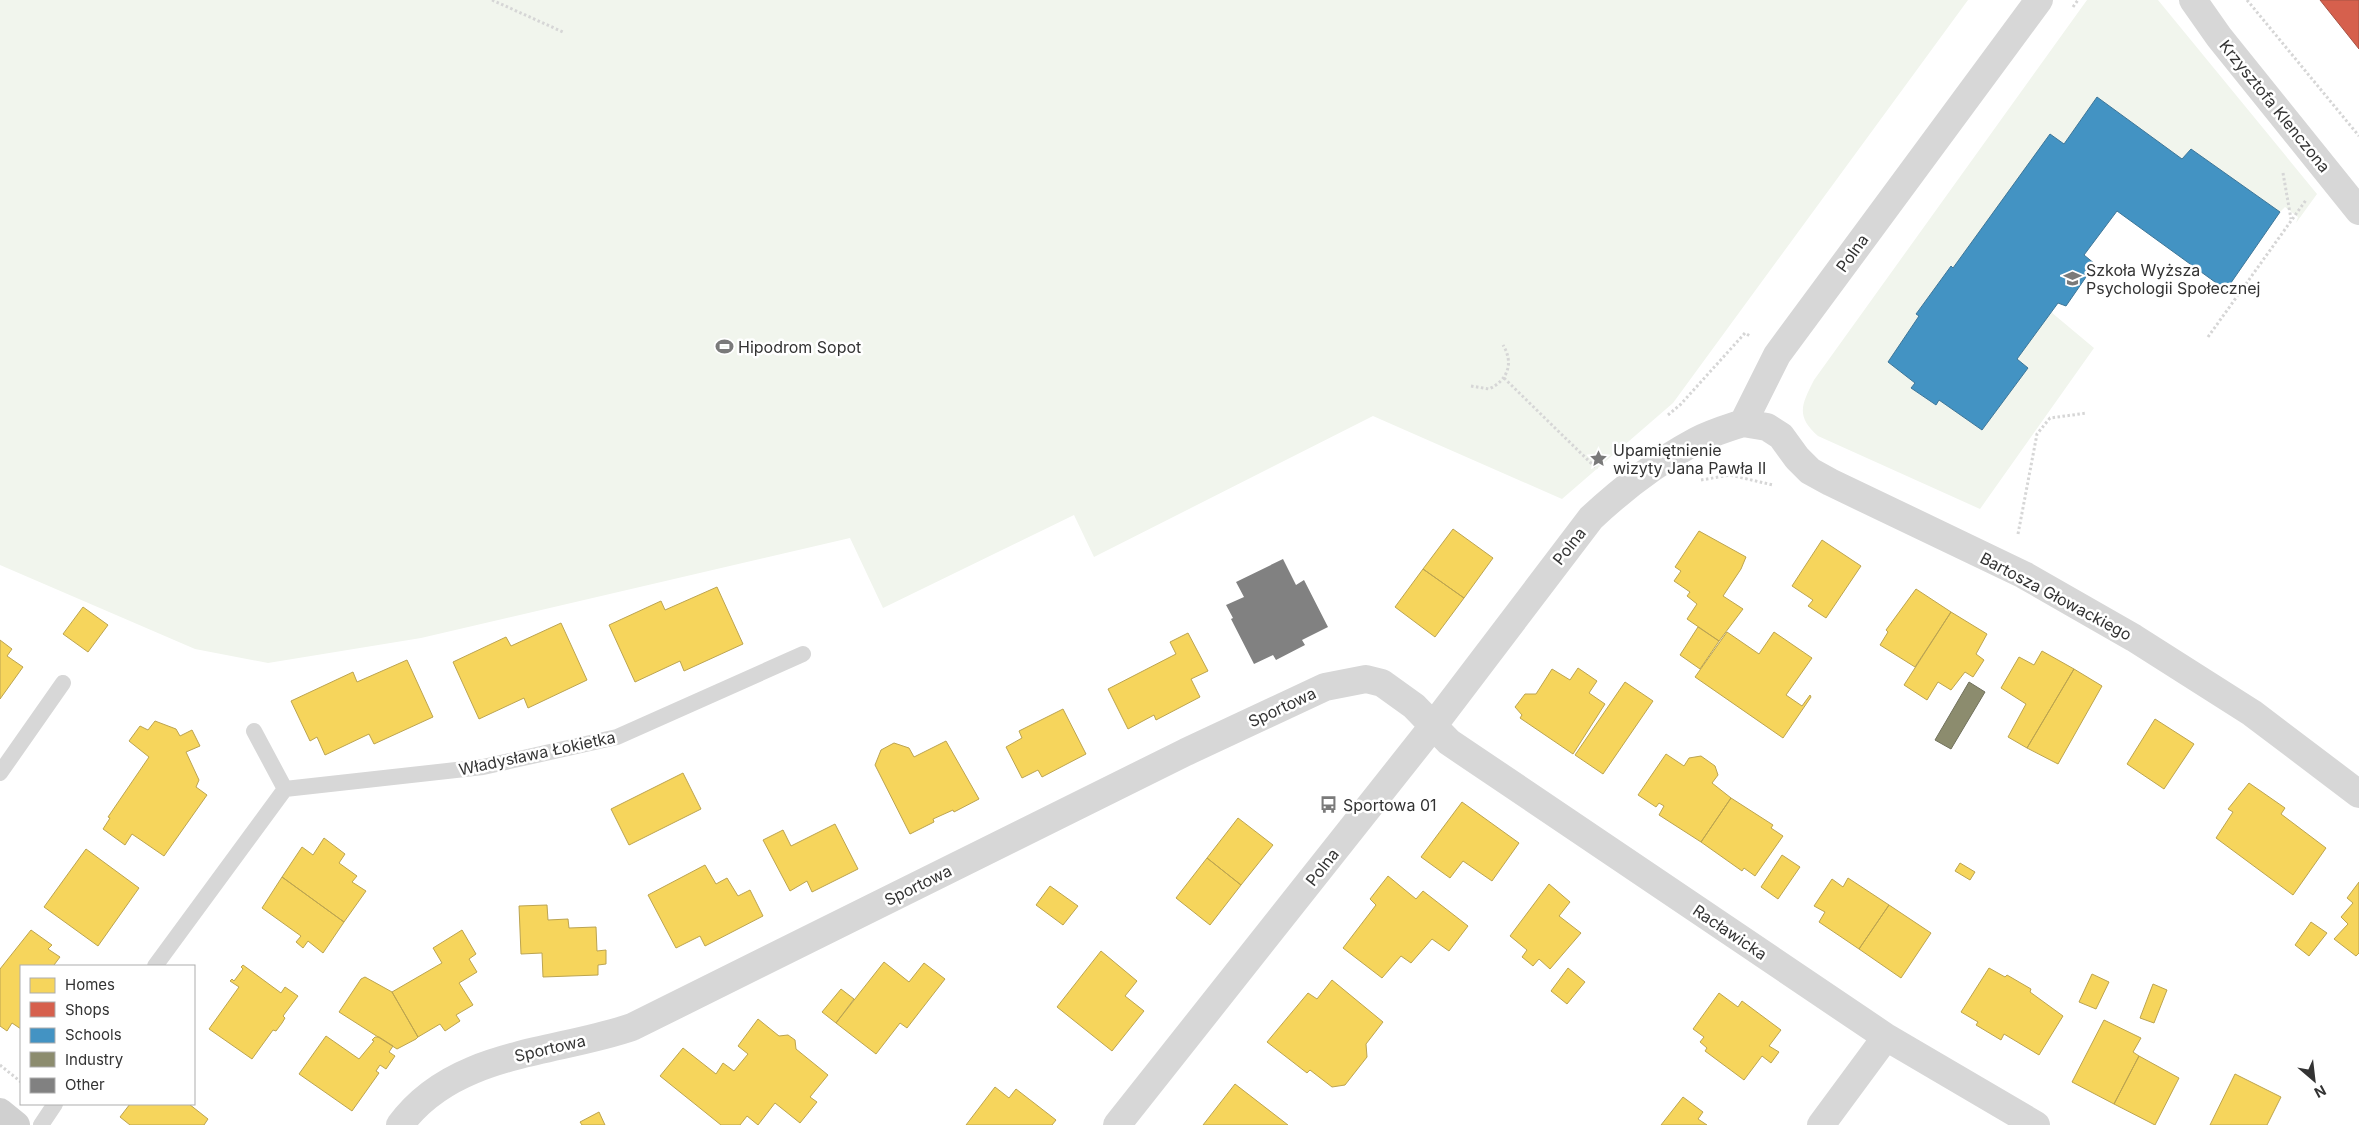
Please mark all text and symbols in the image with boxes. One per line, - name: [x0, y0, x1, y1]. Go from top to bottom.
- street label: Krzysztofa Klenczona: [2215, 36, 2335, 176]
- street label: Polna: [1832, 230, 1872, 276]
- place label: Szkoła Wyższa Psychologii Społecznej: [2086, 260, 2260, 298]
- school or university icon: Szkoła Wyższa Psychologii Społecznej: [2062, 269, 2082, 289]
- sports icon: Hipodrom Sopot: [714, 337, 734, 357]
- place label: Hipodrom Sopot: [738, 337, 861, 357]
- place label: Upamiętnienie wizyty Jana Pawła II: [1613, 440, 1766, 478]
- place icon: Upamiętnienie wizyty Jana Pawła II: [1589, 449, 1609, 469]
- street label: Polna: [1548, 523, 1590, 569]
- street label: Bartosza Głowackiego: [1977, 548, 2135, 644]
- street label: Sportowa: [1245, 683, 1319, 731]
- street label: Władysława Łokietka: [457, 727, 617, 779]
- bus stop icon: Sportowa 01: [1319, 795, 1339, 815]
- place label: Sportowa 01: [1343, 795, 1437, 815]
- street label: Polna: [1301, 844, 1343, 890]
- street label: Sportowa: [881, 860, 955, 910]
- street label: Racławicka: [1689, 900, 1771, 964]
- legend: [20, 965, 195, 1105]
- text: Homes: [65, 975, 115, 994]
- text: Shops: [65, 1000, 110, 1019]
- text: Schools: [65, 1025, 122, 1044]
- street label: Sportowa: [512, 1030, 588, 1066]
- text: Industry: [65, 1050, 124, 1069]
- north arrow: [2289, 1055, 2339, 1105]
- text: Other: [65, 1075, 105, 1094]
- text: N: [2312, 1082, 2329, 1102]

